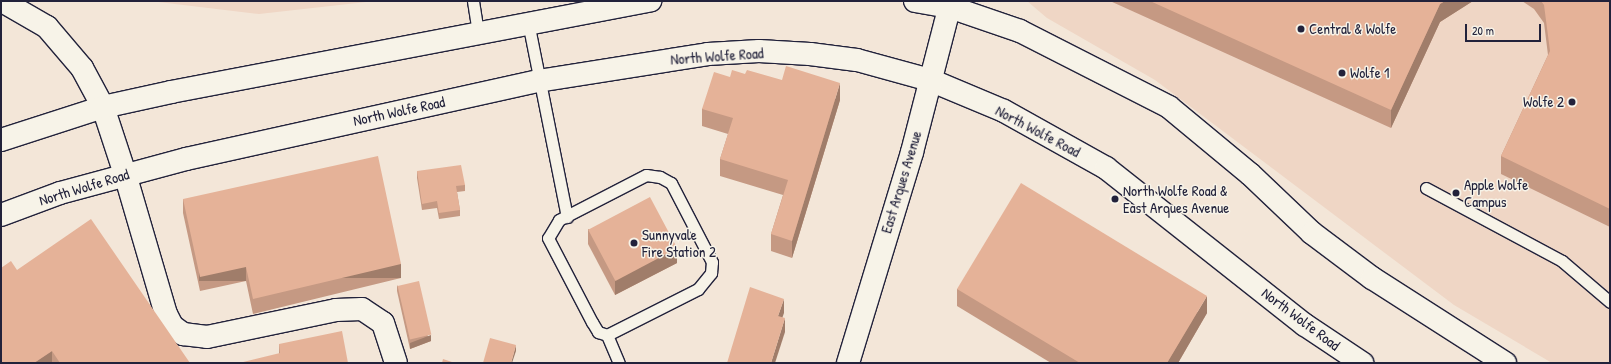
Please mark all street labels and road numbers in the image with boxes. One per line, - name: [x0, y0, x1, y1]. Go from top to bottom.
- street label: North Wolfe Road: [670, 44, 764, 68]
- street label: North Wolfe Road: [351, 92, 447, 130]
- street label: North Wolfe Road: [993, 101, 1083, 161]
- street label: East Arques Avenue: [877, 129, 925, 235]
- street label: North Wolfe Road: [37, 165, 131, 209]
- street label: North Wolfe Road: [1258, 284, 1344, 354]

